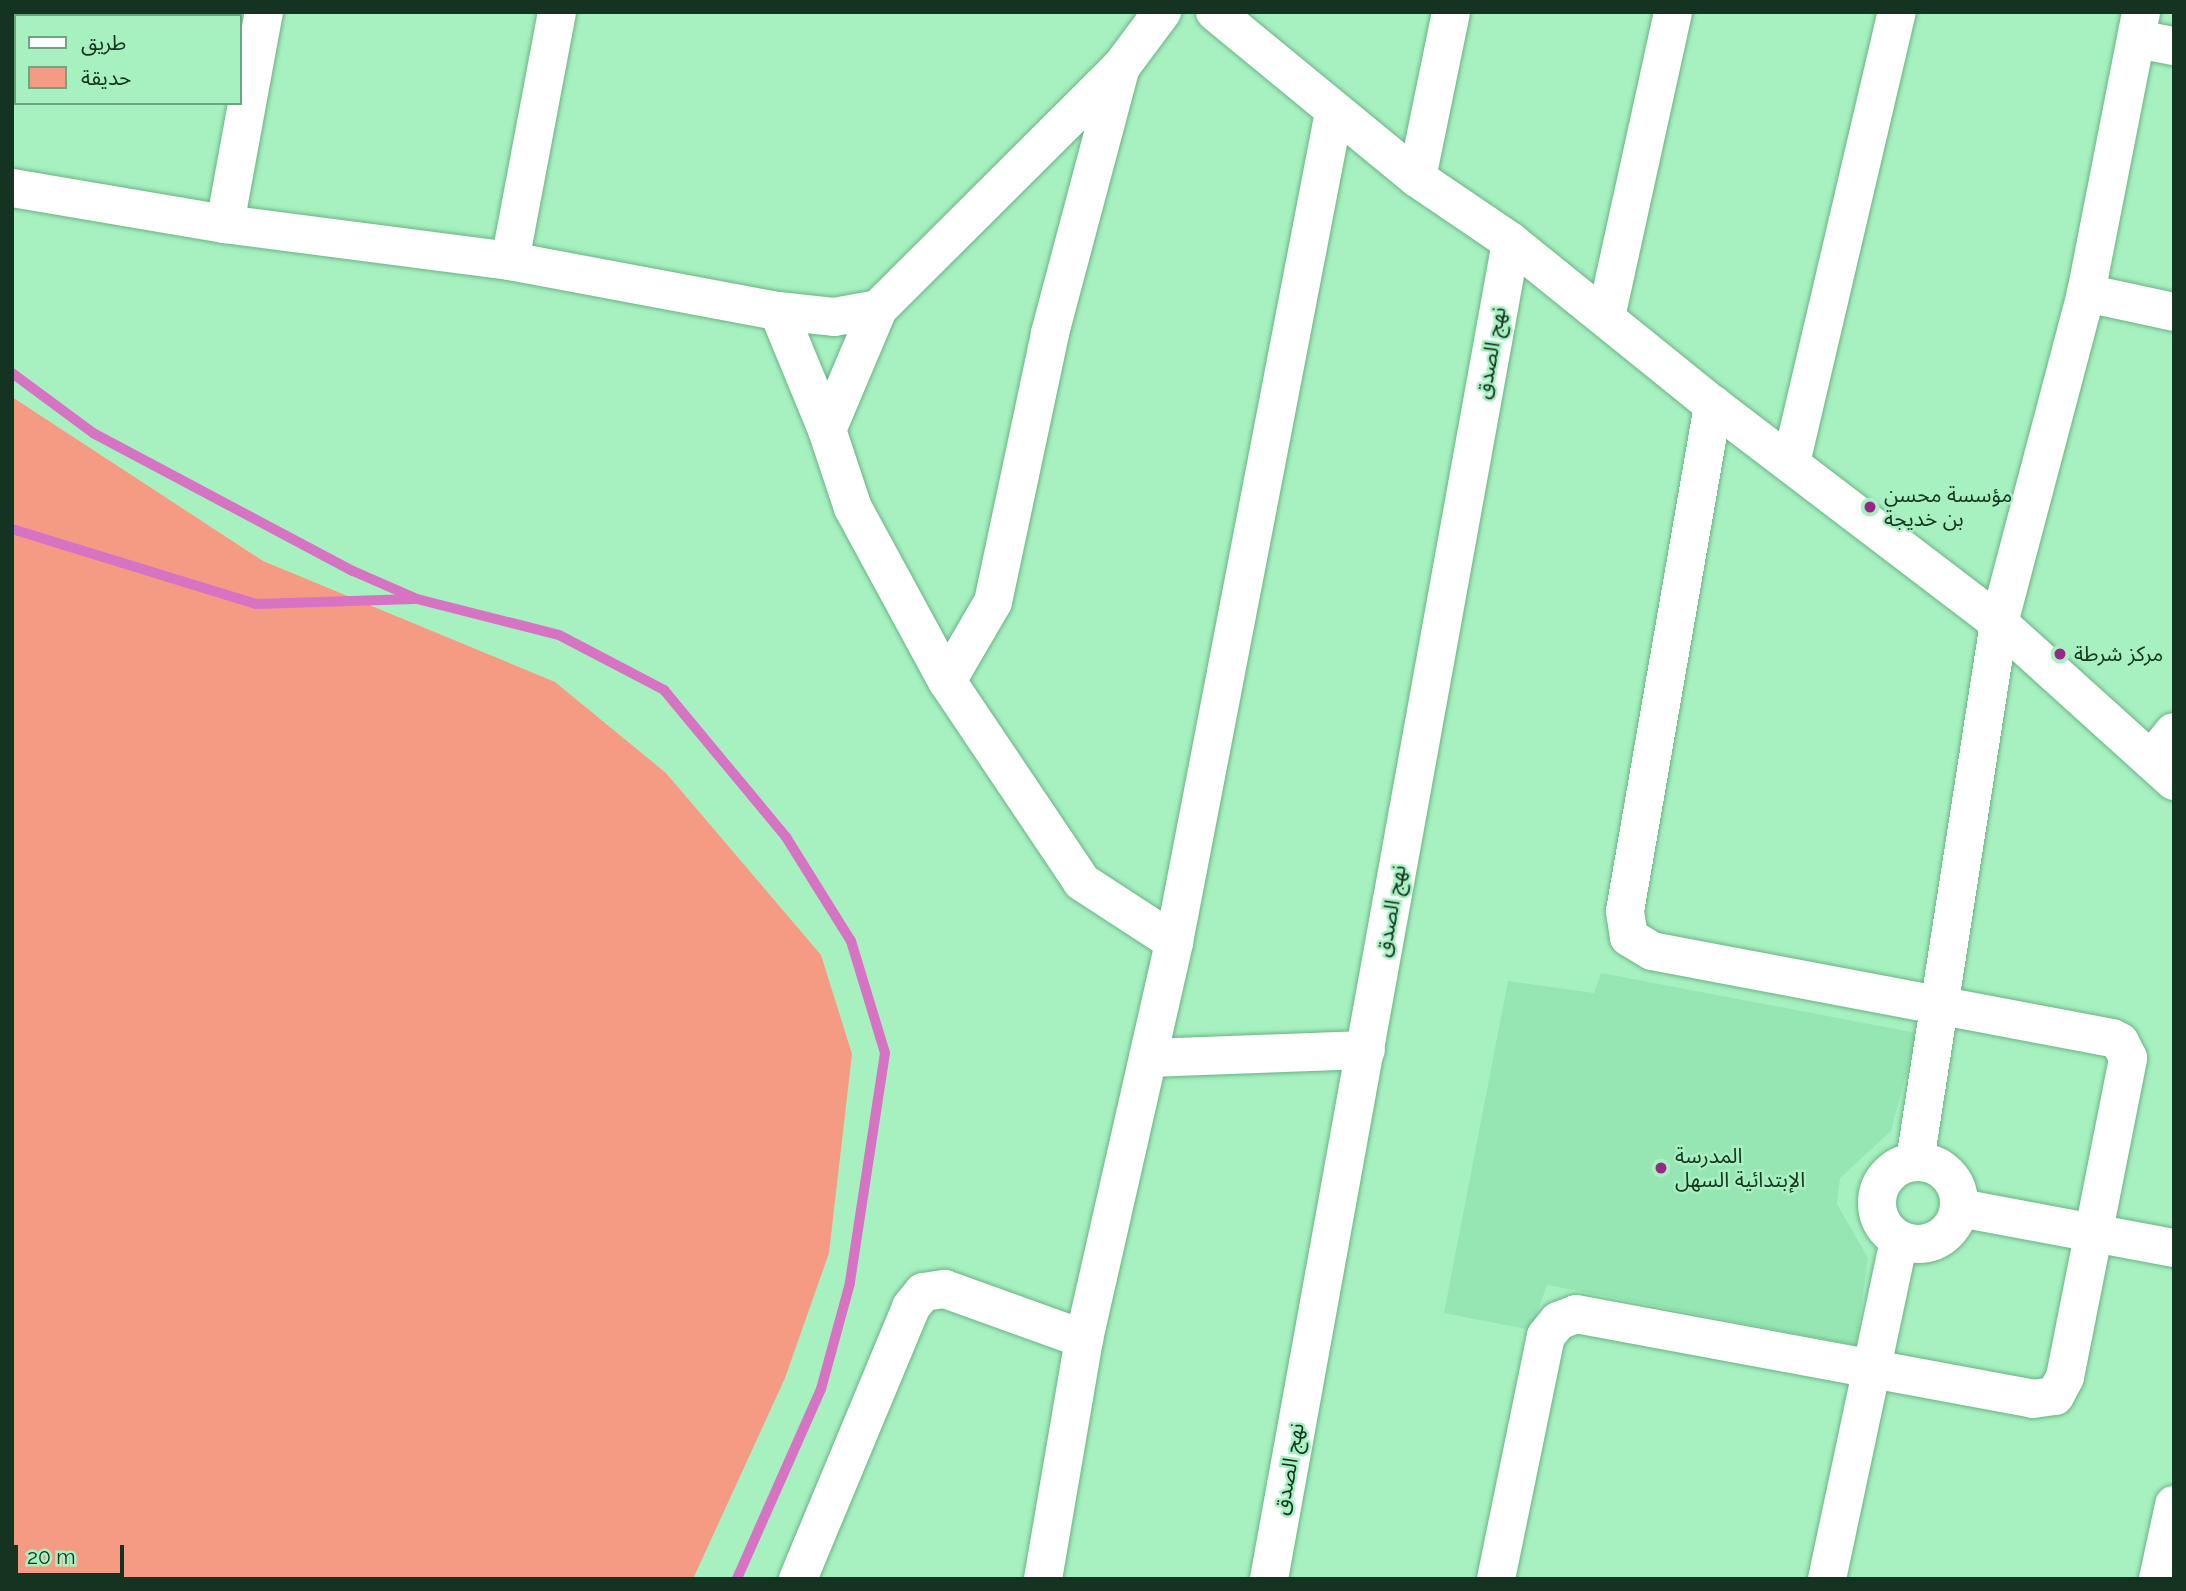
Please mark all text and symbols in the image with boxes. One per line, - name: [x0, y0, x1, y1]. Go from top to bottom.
- legend: [14, 14, 242, 105]
- text: طريق: [81, 30, 126, 55]
- text: حديقة: [81, 65, 131, 90]
- street label: نهج الصدق: [1471, 305, 1511, 401]
- place label: مؤسسة محسن بن خديجة: [1884, 482, 2012, 532]
- marker: مؤسسة محسن بن خديجة: [1862, 499, 1878, 515]
- place label: مركز شرطة: [2074, 641, 2163, 667]
- marker: مركز شرطة: [2052, 646, 2068, 662]
- street label: نهج الصدق: [1371, 863, 1411, 959]
- place label: المدرسة الإبتدائية السهل: [1675, 1143, 1805, 1193]
- marker: المدرسة الإبتدائية السهل: [1653, 1160, 1669, 1176]
- street label: نهج الصدق: [1269, 1421, 1309, 1517]
- scale bar: [18, 1532, 128, 1576]
- text: 20 m: [27, 1544, 75, 1569]

